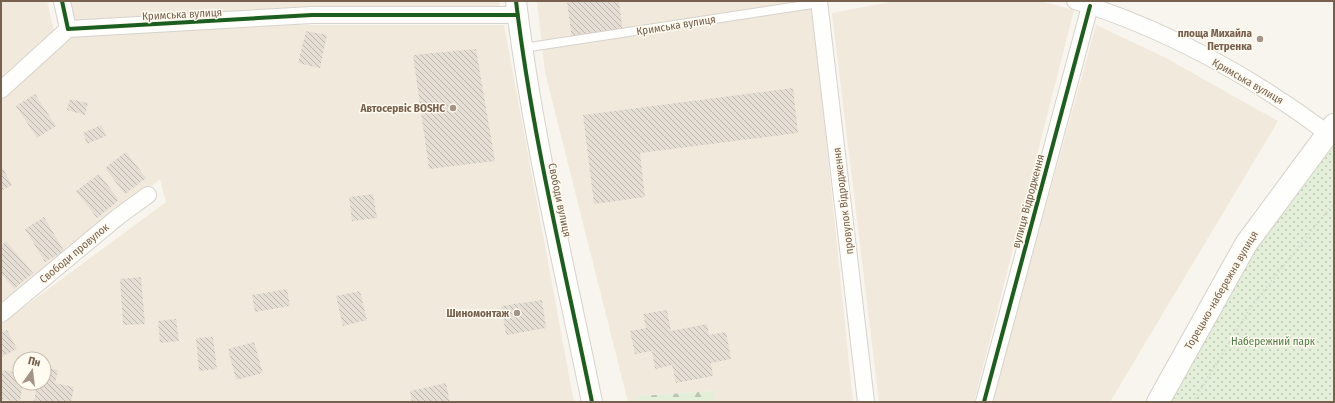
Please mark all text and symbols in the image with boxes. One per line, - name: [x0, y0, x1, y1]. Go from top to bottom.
- street label: Кримська вулиця: [142, 6, 222, 23]
- street label: Кримська вулиця: [636, 13, 717, 38]
- place label: площа Михайла Петренка: [1178, 27, 1253, 53]
- marker: площа Михайла Петренка: [1255, 34, 1265, 44]
- street label: Кримська вулиця: [1210, 56, 1286, 107]
- place label: Автосервіс BOSHC: [360, 102, 445, 115]
- marker: Автосервіс BOSHC: [448, 103, 458, 113]
- street label: провулок Відродження: [830, 147, 857, 255]
- street label: вулиця Відродження: [1010, 153, 1047, 249]
- street label: Свободи вулиця: [545, 162, 574, 238]
- street label: Свободи провулок: [37, 220, 112, 286]
- street label: Торецько-набережна вулиця: [1182, 229, 1261, 352]
- place label: Шиномонтаж: [447, 307, 509, 320]
- marker: Шиномонтаж: [512, 308, 522, 318]
- park label: Набережний парк: [1231, 335, 1316, 348]
- north arrow: [12, 351, 52, 391]
- text: Пн: [27, 354, 42, 370]

